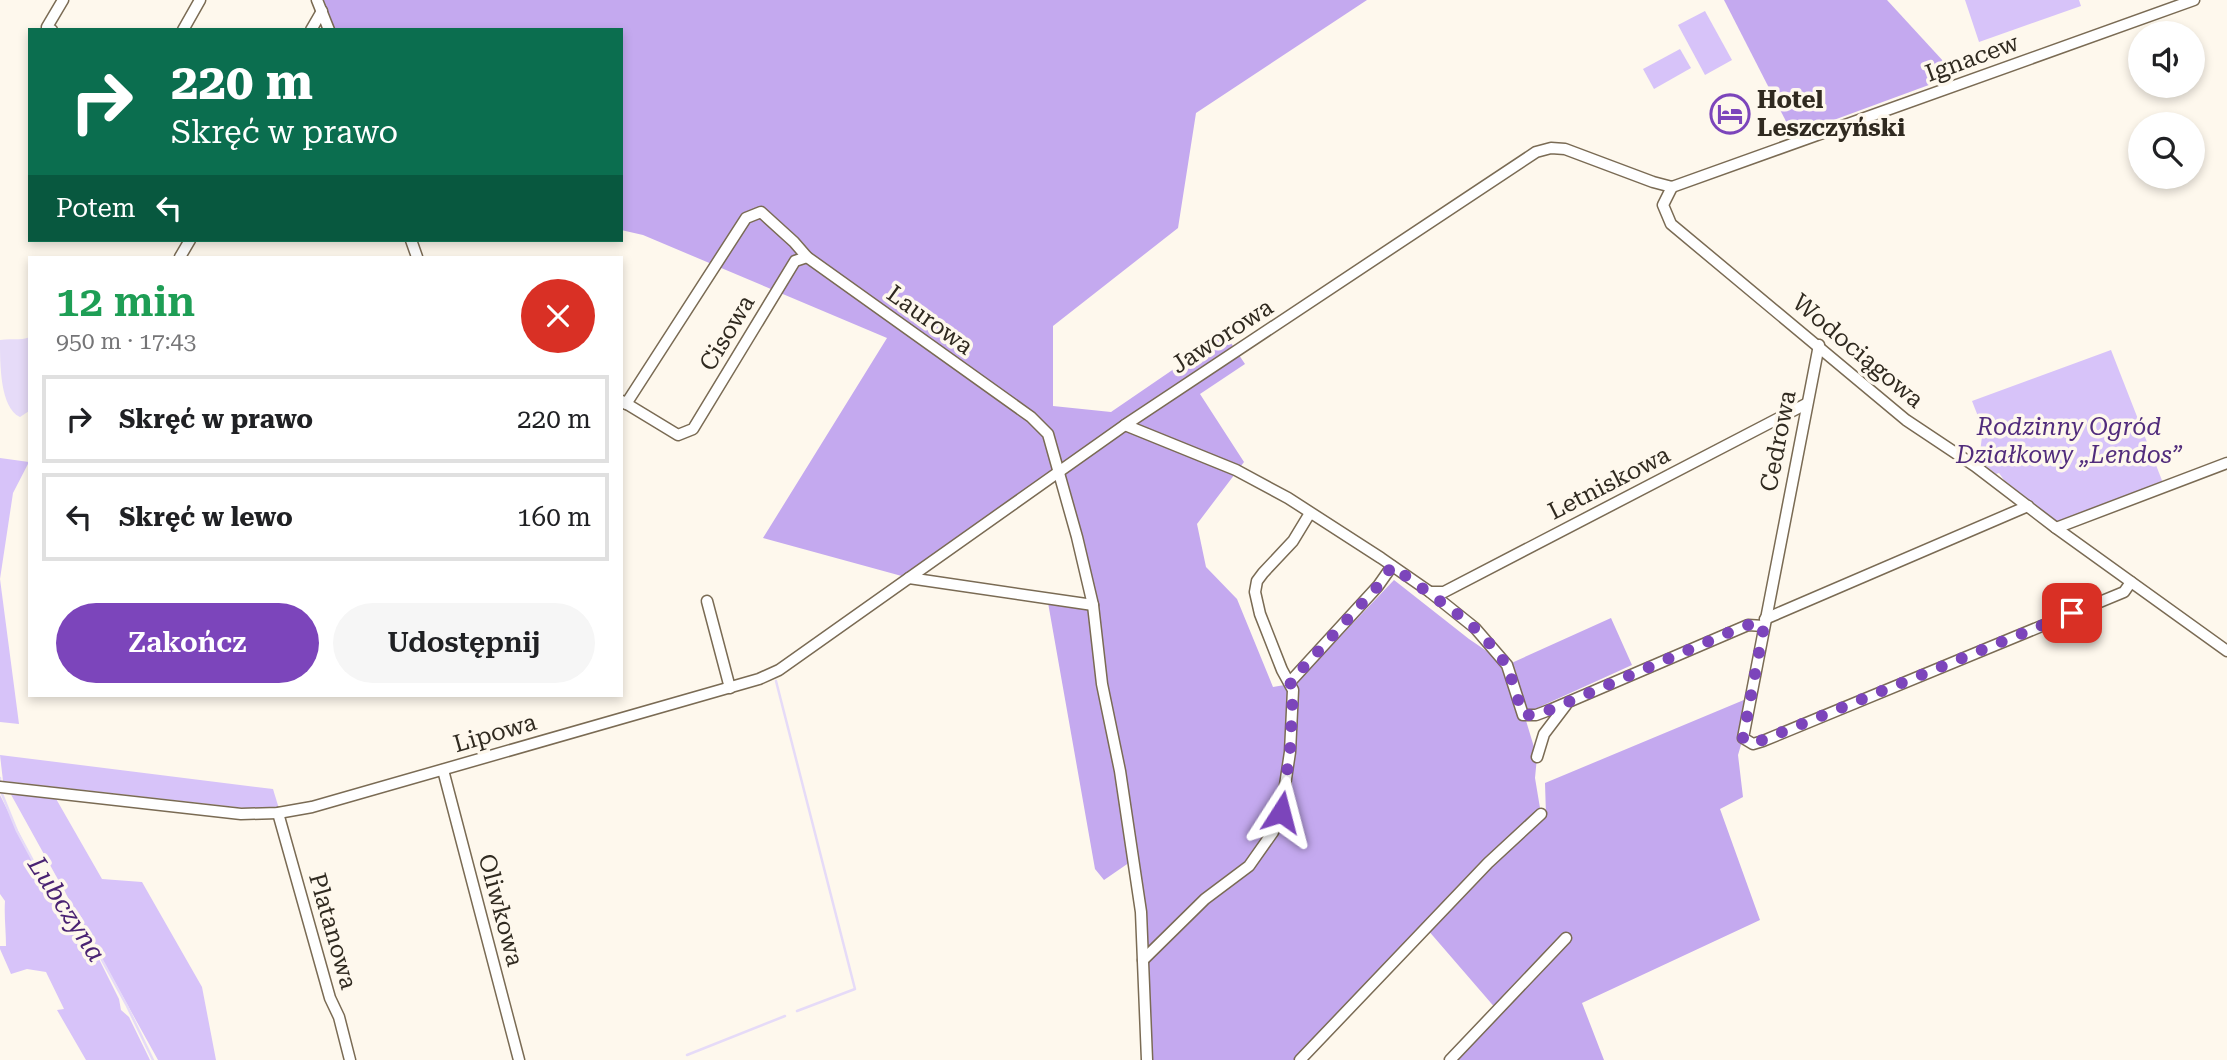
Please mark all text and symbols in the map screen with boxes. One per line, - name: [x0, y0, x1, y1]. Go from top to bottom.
- map controls: [2128, 21, 2205, 189]
- button: sound: [2128, 21, 2205, 98]
- street label: Ignacew: [1922, 28, 2023, 88]
- text: 220 m: [171, 54, 313, 111]
- icon: right: [56, 56, 147, 147]
- place label: Hotel Leszczyński: [1757, 86, 1905, 142]
- hotel icon: Hotel Leszczyński: [1709, 93, 1751, 135]
- button: search: [2128, 112, 2205, 189]
- text: Skręć w prawo: [171, 113, 398, 151]
- icon: left: [150, 189, 188, 227]
- text: Potem: [56, 193, 136, 223]
- text: 12 min: [56, 277, 195, 326]
- button: close: [521, 279, 595, 353]
- street label: Laurowa: [882, 279, 978, 361]
- street label: Wodociągowa: [1787, 288, 1929, 414]
- street label: Cisowa: [694, 290, 760, 376]
- street label: Jaworowa: [1166, 293, 1278, 379]
- text: 950 m · 17:43: [56, 328, 196, 355]
- street label: Cedrowa: [1754, 388, 1802, 494]
- icon: right: [60, 400, 98, 438]
- text: Skręć w prawo: [119, 404, 313, 434]
- text: 220 m: [517, 404, 591, 434]
- park label: Rodzinny Ogród Działkowy „Lendos”: [1955, 413, 2183, 469]
- street label: Letniskowa: [1543, 440, 1675, 526]
- icon: left: [60, 498, 98, 536]
- text: Skręć w lewo: [119, 502, 293, 532]
- text: 160 m: [517, 502, 591, 532]
- pin: [2042, 583, 2102, 643]
- icon: arrive: [2053, 594, 2091, 632]
- button: Zakończ: [56, 603, 319, 683]
- button: Udostępnij: [333, 603, 595, 683]
- street label: Lipowa: [450, 708, 540, 758]
- position arrow: [1244, 775, 1318, 849]
- water label: Lubczyna: [22, 850, 112, 967]
- street label: Oliwkowa: [473, 851, 529, 969]
- street label: Platanowa: [303, 870, 363, 992]

